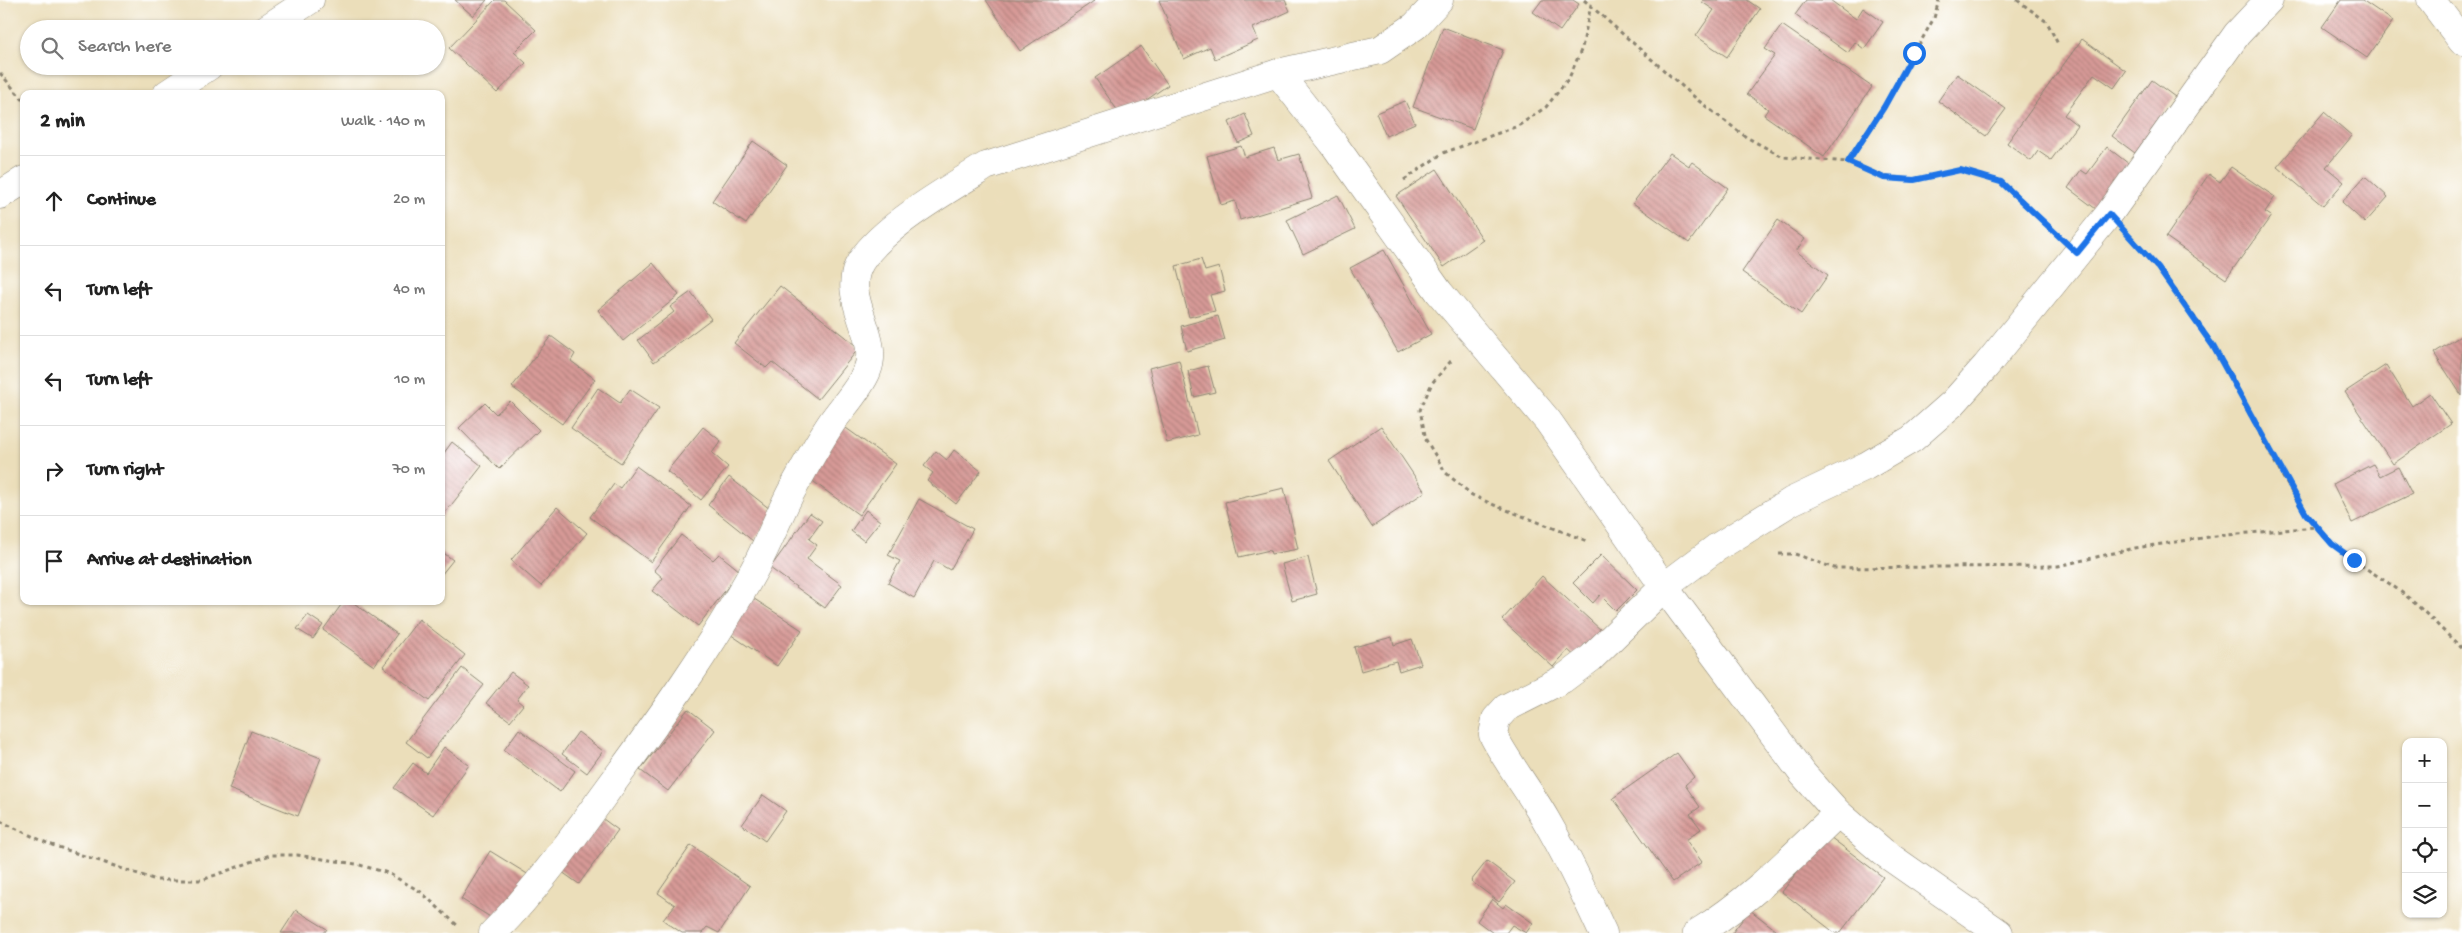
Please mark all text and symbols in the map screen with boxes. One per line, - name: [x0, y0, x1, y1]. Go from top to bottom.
- search box: [20, 20, 445, 75]
- icon: search: [38, 34, 66, 62]
- text: Search here: [78, 36, 172, 59]
- route start: [1903, 42, 1926, 65]
- text: 2 min: [40, 110, 85, 135]
- text: Walk · 140 m: [341, 113, 425, 132]
- icon: ahead: [40, 187, 68, 215]
- text: Continue: [87, 189, 156, 212]
- text: 20 m: [393, 191, 425, 210]
- icon: left: [40, 277, 68, 305]
- text: Turn left: [87, 279, 151, 302]
- text: 40 m: [393, 281, 425, 300]
- icon: left: [40, 367, 68, 395]
- text: Turn left: [87, 369, 151, 392]
- text: 10 m: [394, 371, 425, 390]
- icon: right: [40, 457, 68, 485]
- text: Turn right: [87, 459, 163, 482]
- text: 70 m: [392, 461, 425, 480]
- icon: arrive: [40, 547, 68, 575]
- text: Arrive at destination: [87, 549, 251, 572]
- route end: [2343, 549, 2366, 572]
- map controls: [2402, 738, 2447, 918]
- button: +: [2402, 738, 2447, 783]
- button: −: [2402, 783, 2447, 828]
- button: locate: [2402, 828, 2447, 873]
- button: layers: [2402, 873, 2447, 918]

